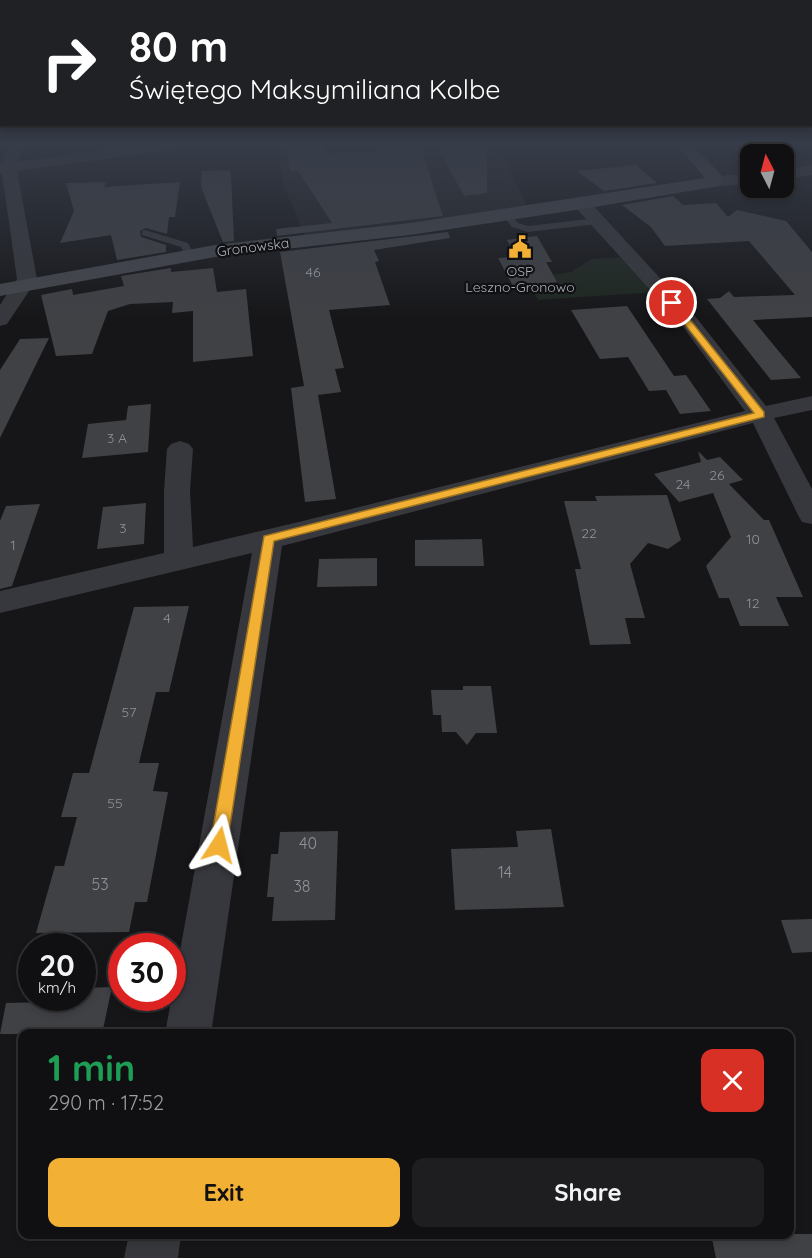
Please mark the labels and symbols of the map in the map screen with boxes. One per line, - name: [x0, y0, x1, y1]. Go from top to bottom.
- north arrow: [740, 144, 794, 198]
- street label: Gronowska: [216, 234, 290, 260]
- public building icon: OSP Leszno-Gronowo: [507, 234, 533, 260]
- place label: OSP Leszno-Gronowo: [465, 262, 575, 296]
- house number: 46: [306, 263, 321, 281]
- pin: [646, 277, 697, 328]
- house number: 3 A: [107, 429, 127, 447]
- house number: 26: [709, 466, 725, 484]
- house number: 24: [676, 475, 690, 493]
- house number: 3: [119, 519, 127, 537]
- house number: 22: [581, 524, 597, 542]
- house number: 10: [746, 530, 760, 548]
- house number: 1: [10, 536, 16, 554]
- house number: 12: [747, 594, 760, 612]
- house number: 4: [163, 609, 171, 627]
- house number: 57: [122, 703, 136, 721]
- house number: 55: [107, 794, 123, 812]
- position arrow: [187, 813, 251, 877]
- house number: 40: [299, 833, 317, 853]
- house number: 14: [498, 862, 512, 882]
- house number: 53: [91, 874, 109, 894]
- house number: 38: [293, 876, 311, 896]
- speed limit sign: 30: [108, 933, 186, 1011]

